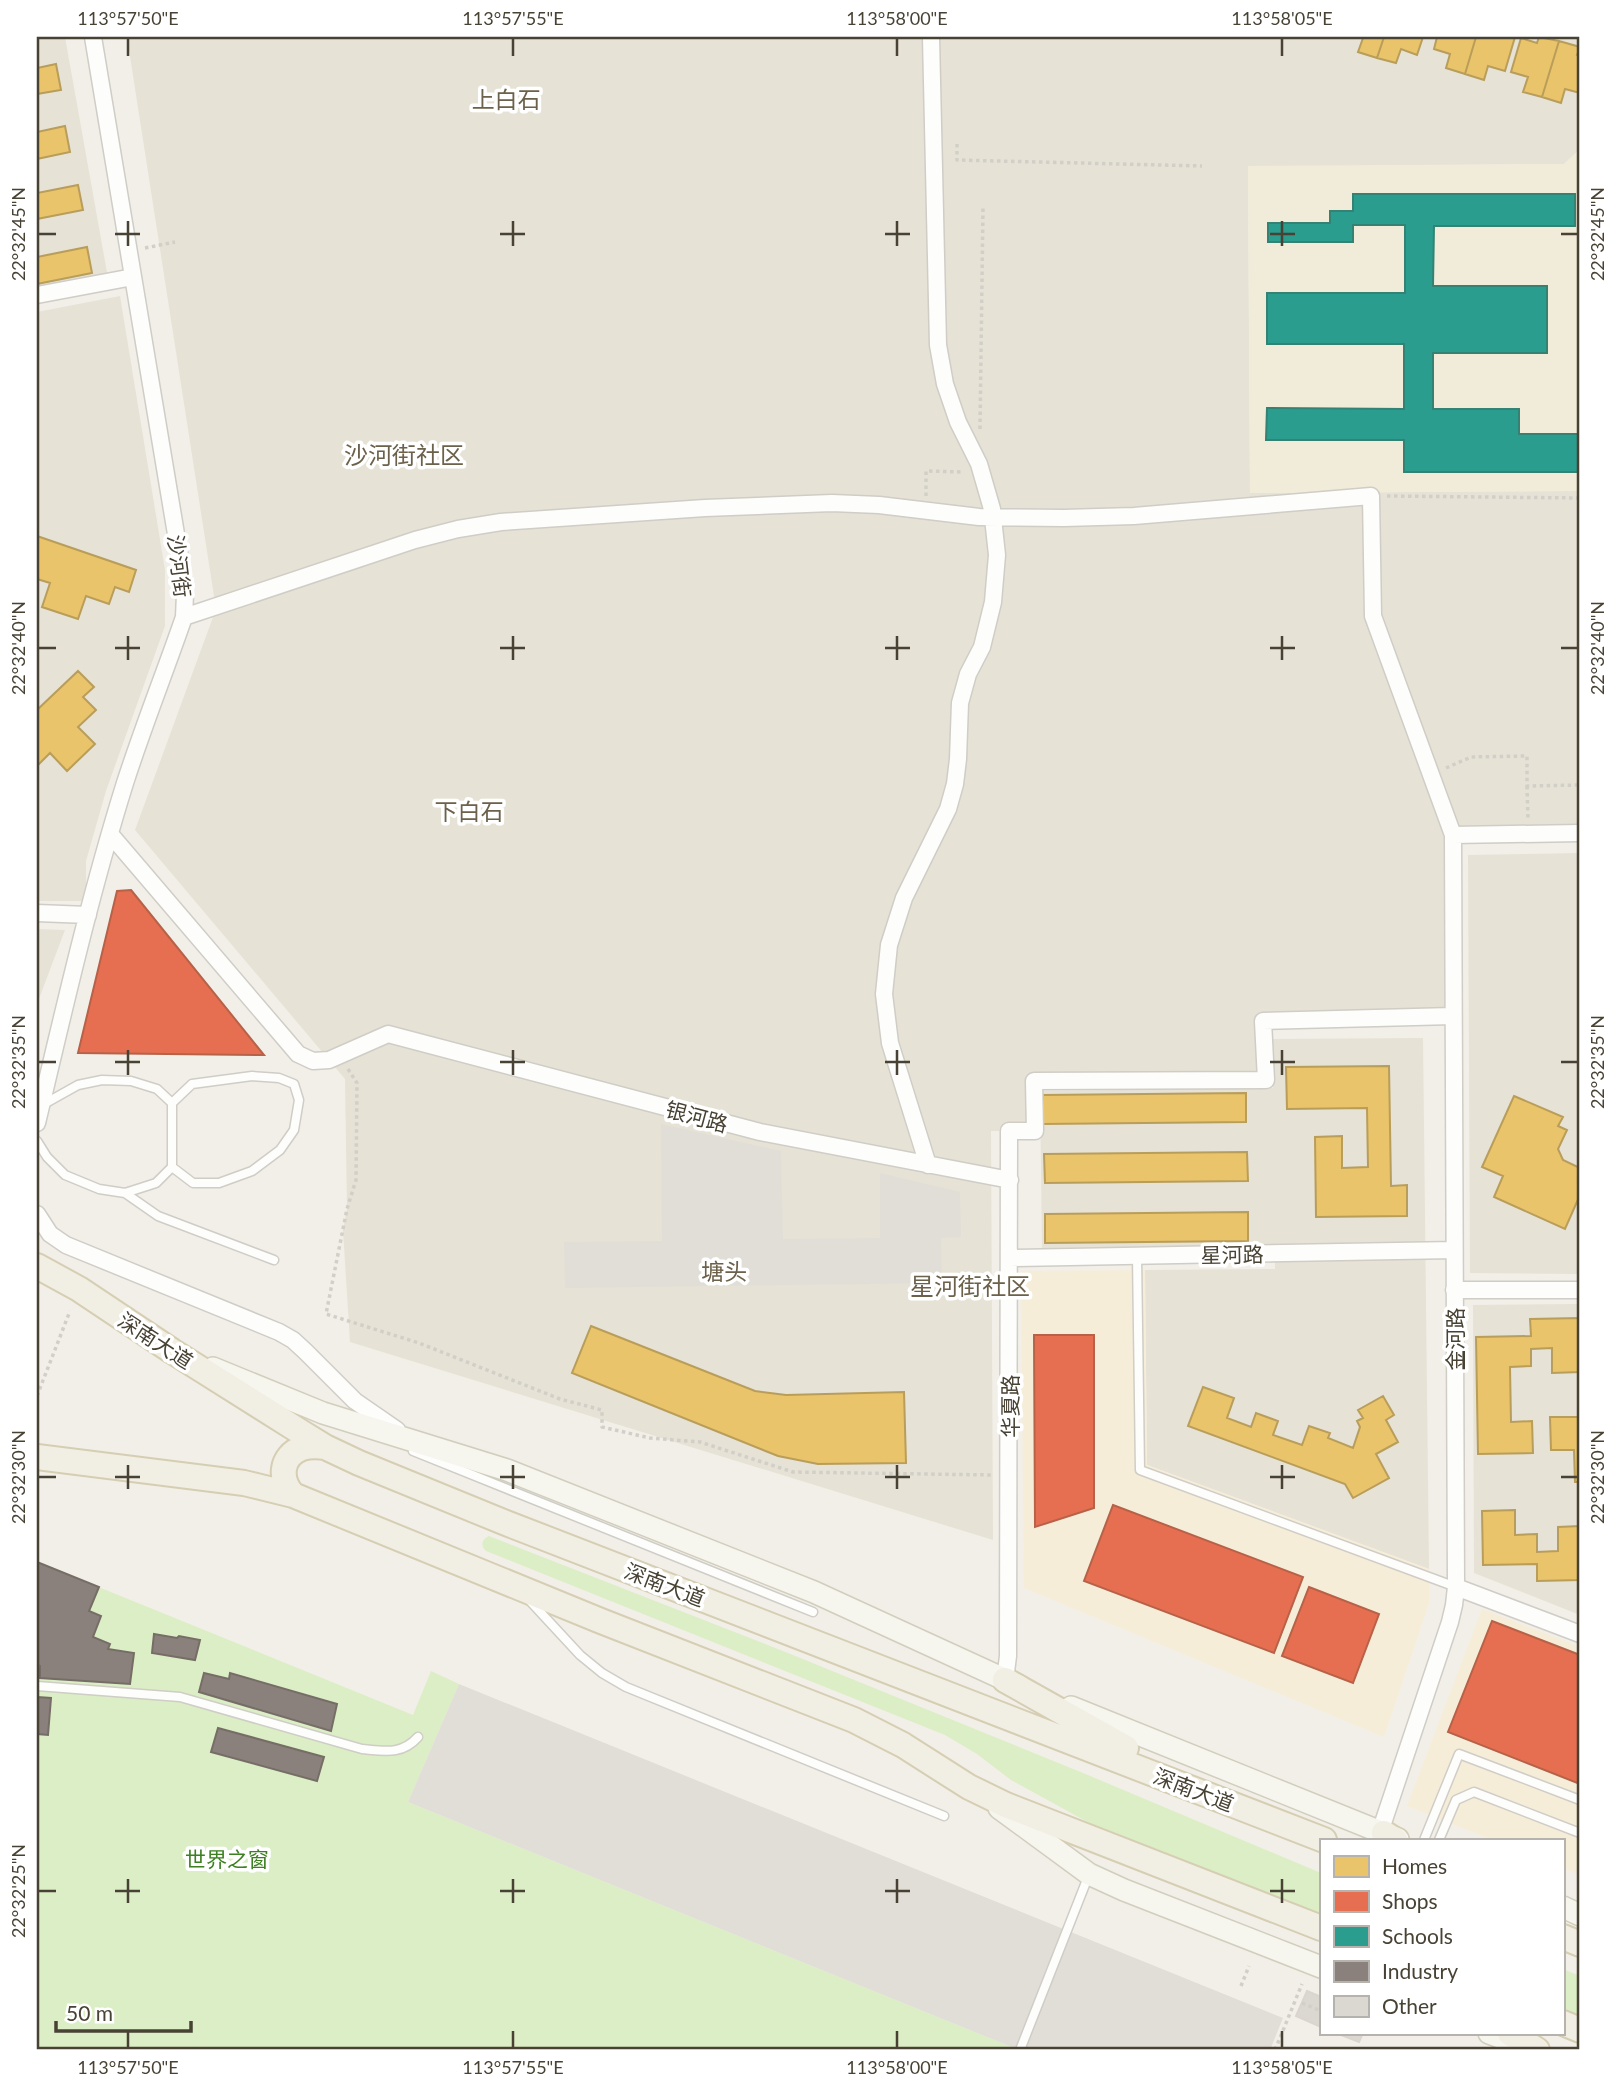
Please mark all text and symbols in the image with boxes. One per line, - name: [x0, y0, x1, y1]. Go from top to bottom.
- text: 113°57'50"E: [77, 7, 179, 29]
- text: 113°57'55"E: [462, 7, 564, 29]
- text: 113°58'00"E: [846, 7, 948, 29]
- text: 113°58'05"E: [1231, 7, 1333, 29]
- district label: 上白石: [472, 85, 541, 113]
- text: 22°32'45"N: [7, 187, 29, 281]
- text: 22°32'45"N: [1586, 187, 1608, 281]
- district label: 沙河街社区: [344, 440, 464, 469]
- street label: 沙河街: [164, 533, 196, 599]
- text: 22°32'40"N: [7, 601, 29, 695]
- text: 22°32'40"N: [1586, 601, 1608, 695]
- district label: 下白石: [435, 797, 504, 825]
- text: 22°32'35"N: [7, 1015, 29, 1109]
- text: 22°32'35"N: [1586, 1015, 1608, 1109]
- street label: 银河路: [663, 1096, 731, 1136]
- street label: 星河路: [1200, 1241, 1264, 1267]
- district label: 塘头: [701, 1257, 747, 1285]
- district label: 星河街社区: [910, 1271, 1030, 1300]
- street label: 深南大道: [114, 1307, 198, 1373]
- street label: 金河路: [1442, 1308, 1467, 1371]
- street label: 华夏路: [997, 1375, 1022, 1438]
- text: 22°32'30"N: [7, 1430, 29, 1524]
- text: 22°32'30"N: [1586, 1430, 1608, 1524]
- street label: 深南大道: [621, 1557, 709, 1611]
- street label: 深南大道: [1150, 1762, 1238, 1816]
- legend: [1320, 1839, 1564, 2035]
- text: 22°32'25"N: [7, 1844, 29, 1938]
- park label: 世界之窗: [185, 1846, 269, 1871]
- text: Homes: [1382, 1853, 1447, 1878]
- text: Shops: [1382, 1888, 1438, 1913]
- text: Schools: [1382, 1923, 1453, 1948]
- text: Industry: [1382, 1958, 1458, 1983]
- scale bar: [56, 1989, 191, 2033]
- text: Other: [1382, 1993, 1437, 2018]
- text: 50 m: [66, 2000, 113, 2025]
- text: 113°57'50"E: [77, 2056, 179, 2078]
- text: 113°57'55"E: [462, 2056, 564, 2078]
- text: 113°58'00"E: [846, 2056, 948, 2078]
- text: 113°58'05"E: [1231, 2056, 1333, 2078]

